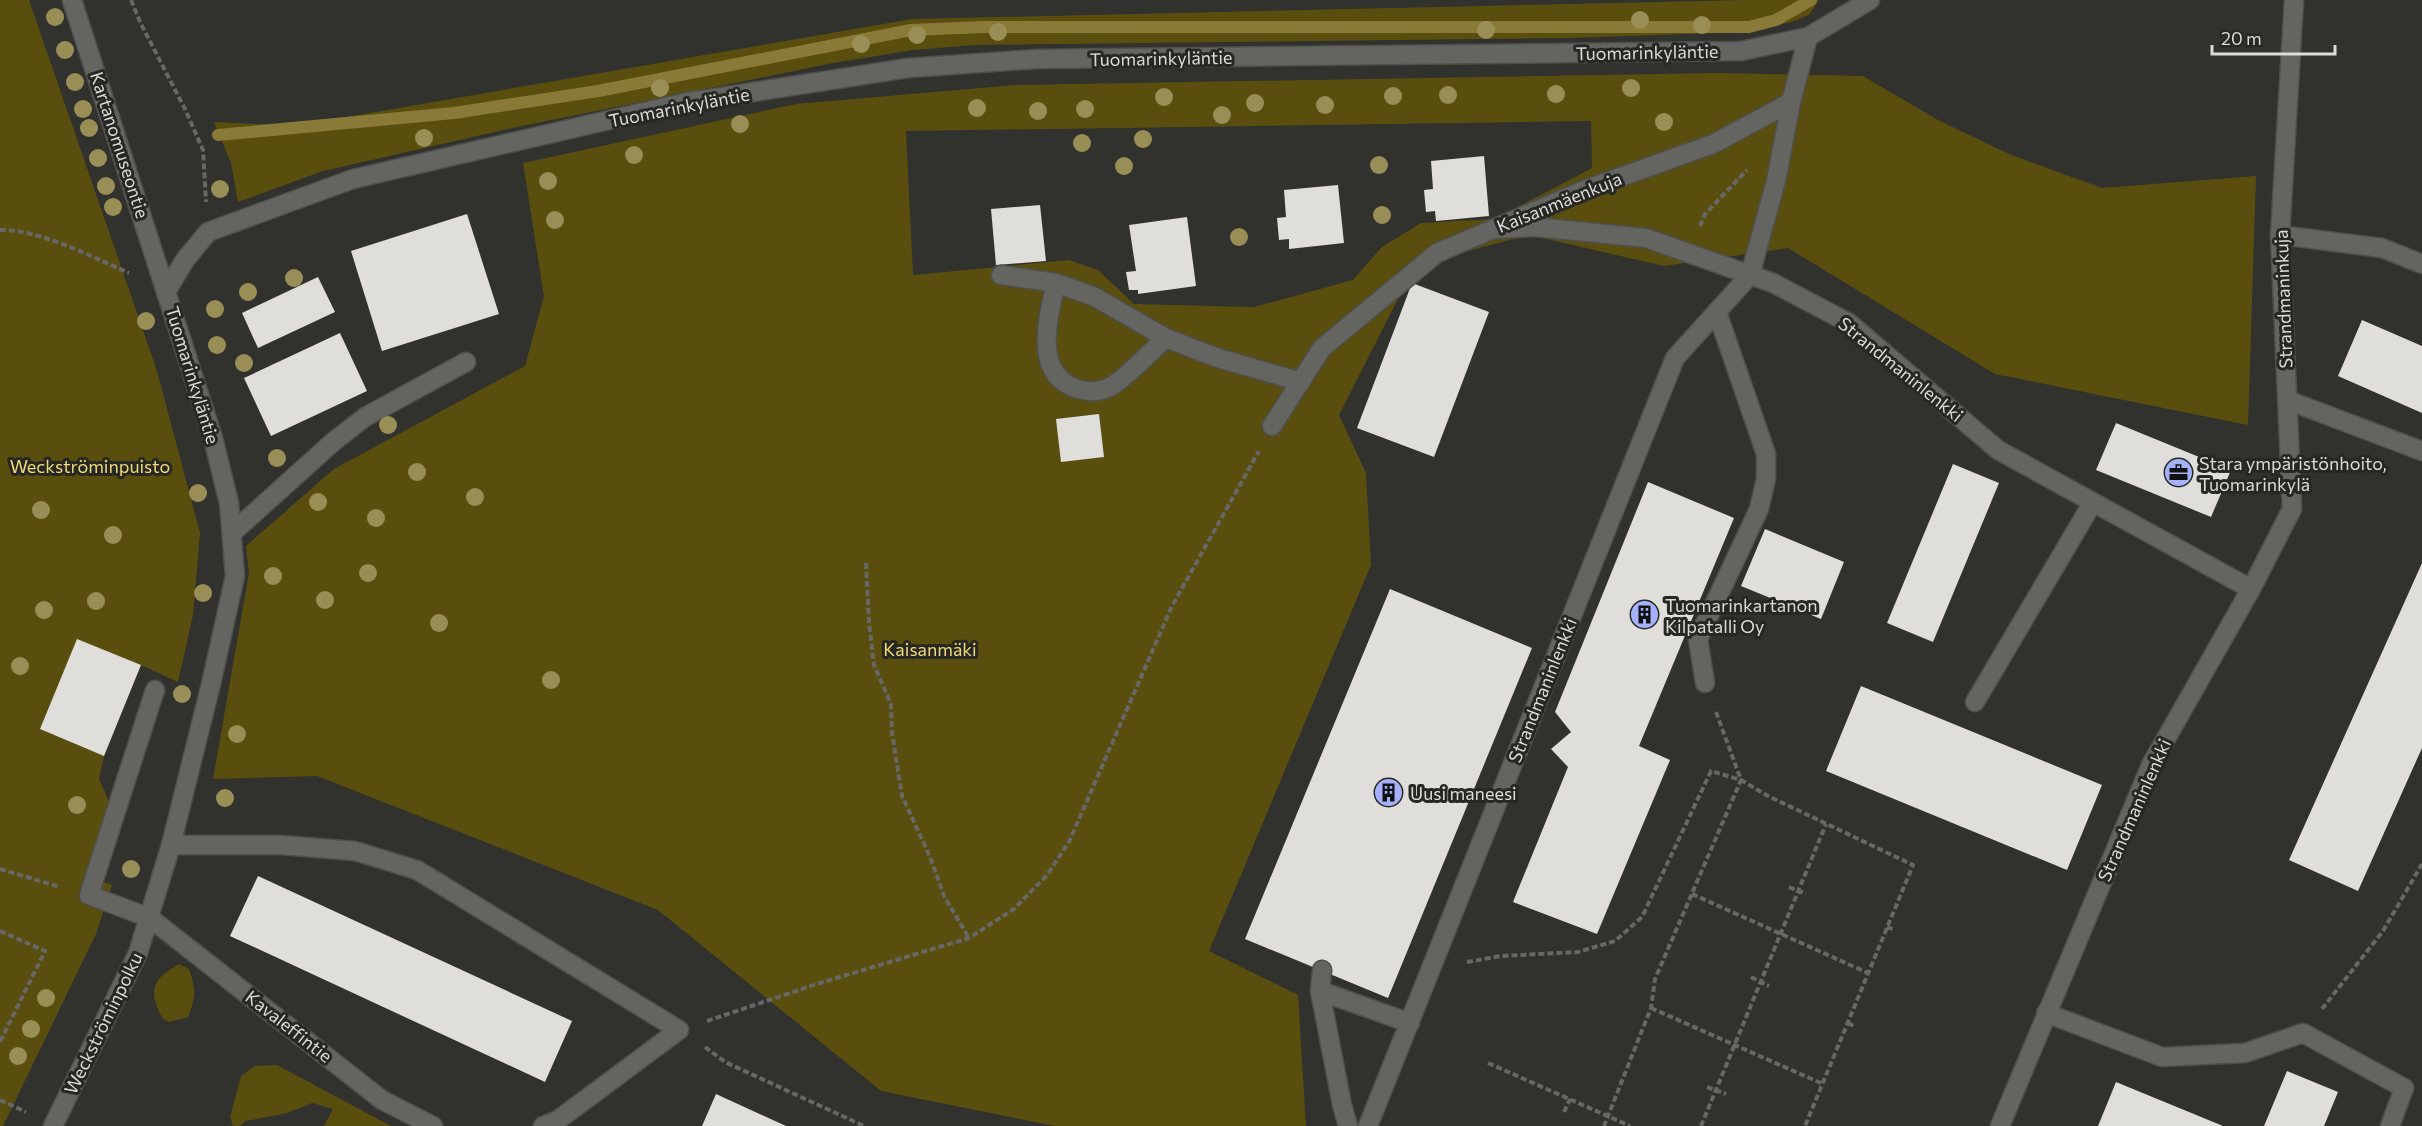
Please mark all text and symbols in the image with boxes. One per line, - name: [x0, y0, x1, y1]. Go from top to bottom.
- scale bar: [2212, 18, 2335, 56]
- text: 20 m: [2221, 27, 2262, 49]
- street label: Tuomarinkyläntie: [1575, 40, 1719, 64]
- street label: Tuomarinkyläntie: [1089, 46, 1233, 70]
- street label: Kartanomuseontie: [86, 69, 154, 221]
- street label: Tuomarinkyläntie: [607, 83, 751, 131]
- street label: Kaisanmäenkuja: [1493, 167, 1625, 237]
- street label: Strandmaninkuja: [2270, 229, 2296, 369]
- street label: Tuomarinkyläntie: [162, 303, 224, 447]
- street label: Strandmaninlenkki: [1834, 312, 1968, 426]
- place label: Stara ympäristönhoito, Tuomarinkylä: [2199, 452, 2387, 495]
- park label: Weckströminpuisto: [10, 455, 170, 477]
- office icon: Stara ympäristönhoito, Tuomarinkylä: [2162, 457, 2194, 489]
- place label: Tuomarinkartanon Kilpatalli Oy: [1665, 594, 1818, 637]
- building icon: Tuomarinkartanon Kilpatalli Oy: [1628, 599, 1660, 631]
- street label: Strandmaninlenkki: [1503, 615, 1581, 765]
- park label: Kaisanmäki: [883, 638, 977, 660]
- street label: Strandmaninlenkki: [2093, 735, 2175, 885]
- building icon: Uusi maneesi: [1373, 777, 1405, 809]
- place label: Uusi maneesi: [1410, 782, 1517, 804]
- street label: Weckströminpolku: [59, 949, 147, 1097]
- street label: Kavaleffintie: [241, 985, 337, 1067]

